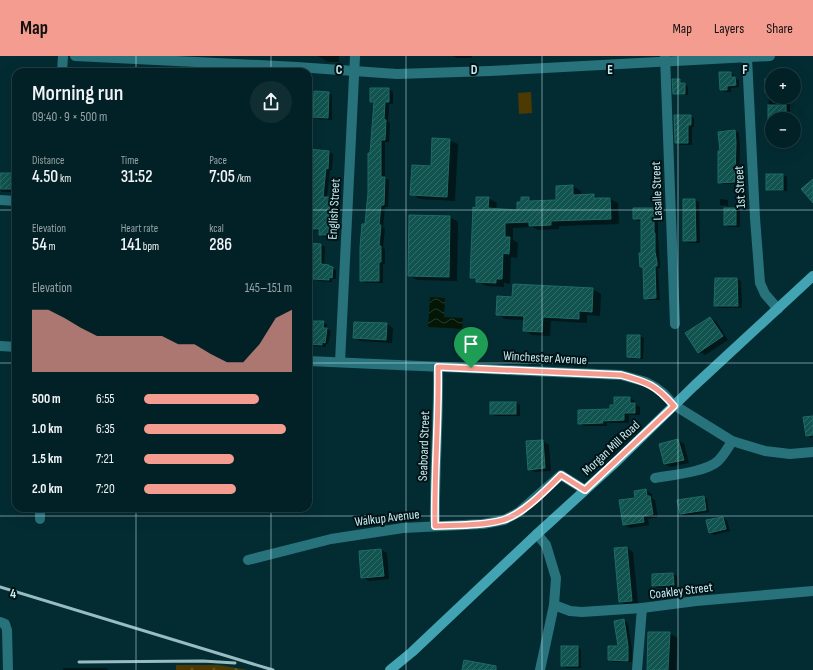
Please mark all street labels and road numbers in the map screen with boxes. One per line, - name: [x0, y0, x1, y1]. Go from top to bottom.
- street label: Lasalle Street: [648, 161, 666, 221]
- street label: 1st Street: [731, 165, 749, 209]
- street label: English Street: [324, 178, 344, 240]
- street label: Winchester Avenue: [503, 348, 587, 368]
- street label: Seaboard Street: [415, 411, 433, 481]
- street label: Morgan Mill Road: [579, 417, 643, 479]
- street label: Walkup Avenue: [354, 506, 420, 530]
- street label: Coakley Street: [648, 579, 714, 603]

